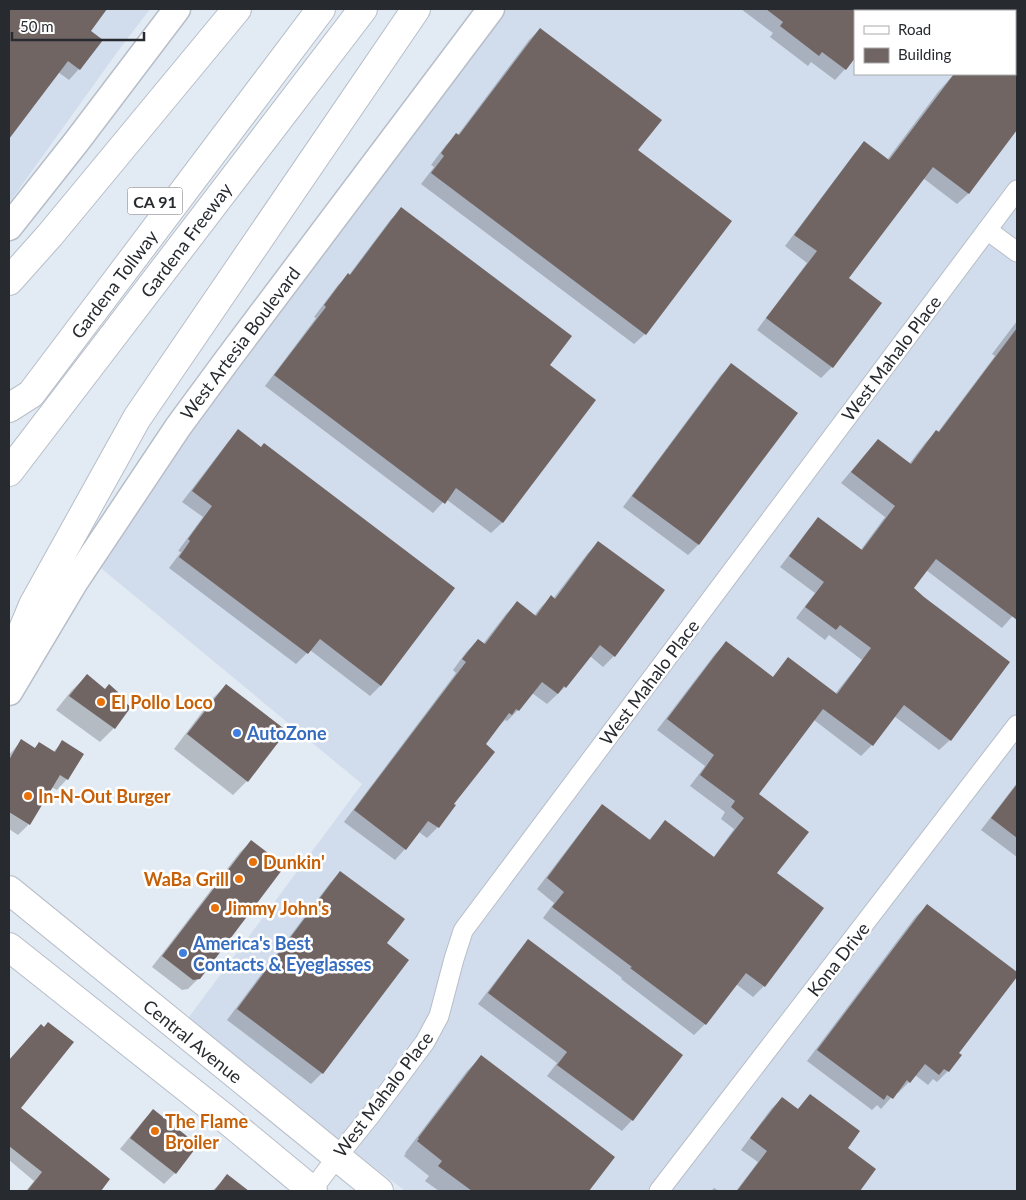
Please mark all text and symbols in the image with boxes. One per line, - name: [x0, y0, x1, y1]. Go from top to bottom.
- scale bar: [12, 10, 145, 42]
- legend: [854, 10, 1016, 75]
- text: 50 m: [20, 17, 54, 35]
- text: Road: [898, 20, 931, 38]
- text: Building: [898, 45, 951, 63]
- street label: Gardena Freeway: [136, 178, 237, 302]
- road number: CA 91: [128, 188, 182, 215]
- street label: Gardena Tollway: [66, 225, 162, 343]
- street label: West Artesia Boulevard: [175, 262, 305, 424]
- street label: West Mahalo Place: [837, 291, 945, 425]
- street label: West Mahalo Place: [595, 615, 703, 749]
- place label: El Pollo Loco: [111, 691, 213, 713]
- marker: El Pollo Loco: [95, 696, 107, 708]
- place label: AutoZone: [246, 722, 327, 744]
- marker: AutoZone: [231, 727, 243, 739]
- place label: In-N-Out Burger: [38, 785, 171, 807]
- marker: In-N-Out Burger: [22, 790, 34, 802]
- place label: Dunkin': [263, 851, 325, 873]
- marker: Dunkin': [247, 856, 259, 868]
- place label: WaBa Grill: [144, 868, 229, 890]
- marker: WaBa Grill: [233, 873, 245, 885]
- place label: Jimmy John's: [225, 897, 329, 919]
- marker: Jimmy John's: [209, 902, 221, 914]
- street label: Kona Drive: [802, 918, 874, 1000]
- place label: America's Best Contacts & Eyeglasses: [192, 932, 371, 975]
- marker: America's Best Contacts & Eyeglasses: [177, 947, 189, 959]
- street label: Central Avenue: [139, 994, 247, 1088]
- street label: West Mahalo Place: [329, 1027, 437, 1161]
- place label: The Flame Broiler: [165, 1110, 249, 1153]
- marker: The Flame Broiler: [149, 1125, 161, 1137]

